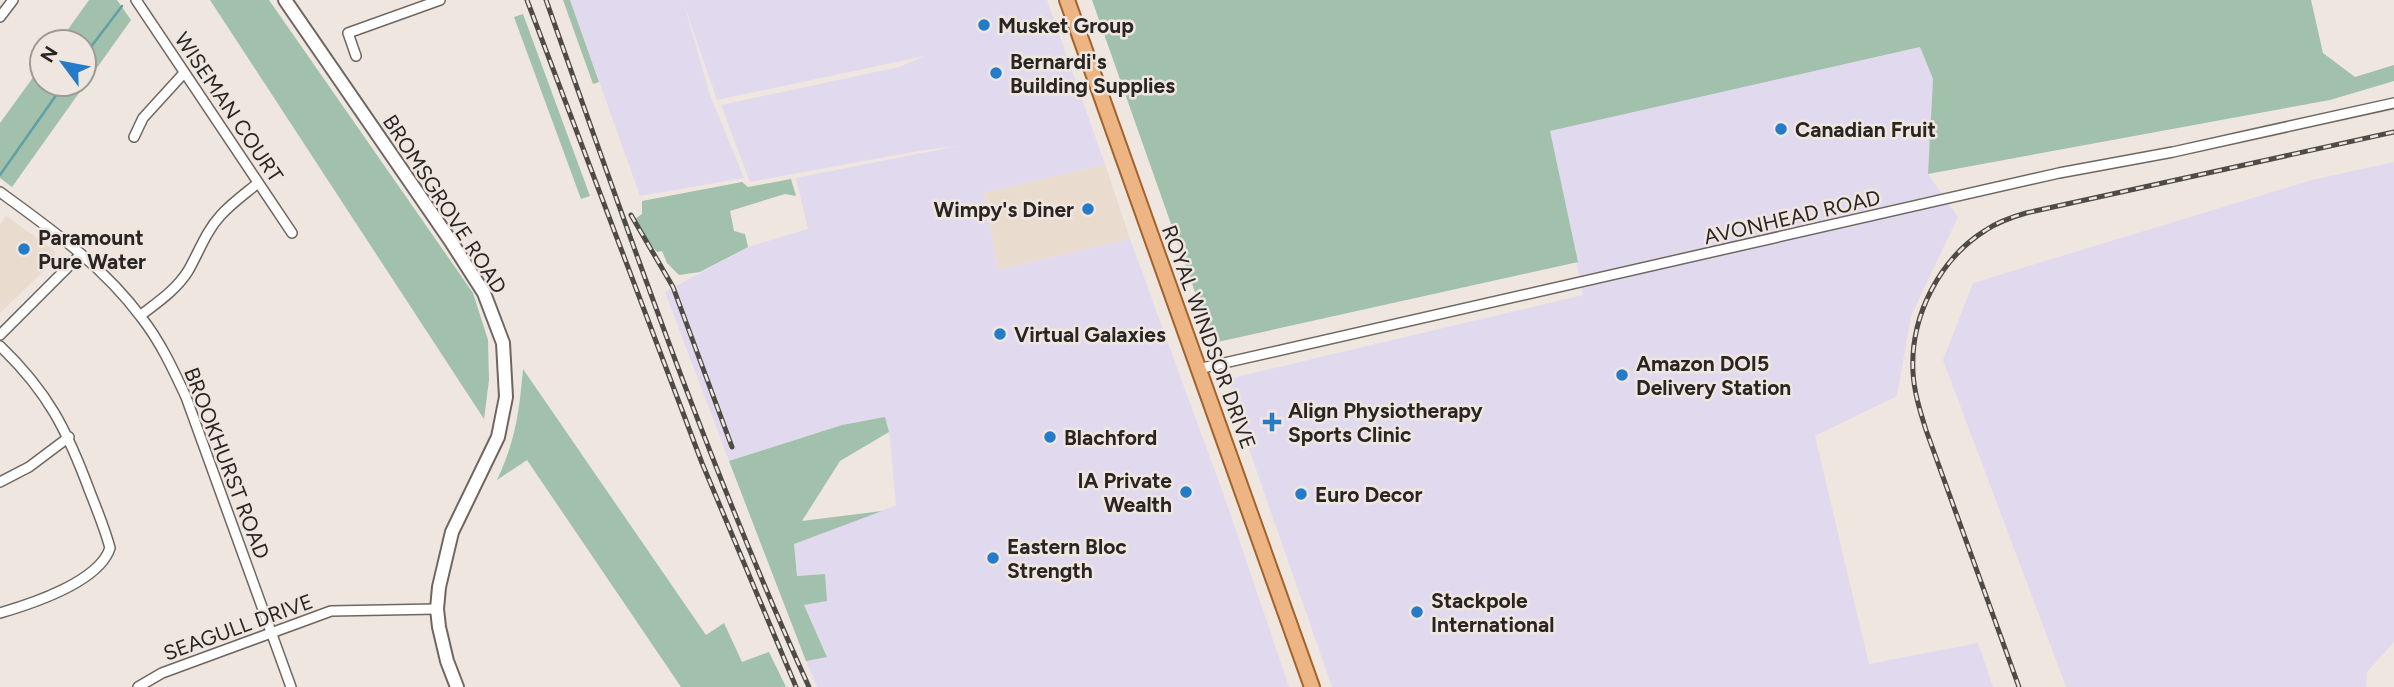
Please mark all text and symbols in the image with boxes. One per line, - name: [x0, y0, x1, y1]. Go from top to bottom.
- place label: Musket Group: [998, 13, 1134, 38]
- marker: Musket Group: [976, 17, 992, 33]
- street label: WISEMAN COURT: [170, 27, 289, 187]
- north arrow: [28, 28, 98, 98]
- text: N: [35, 42, 63, 67]
- place label: Bernardi's Building Supplies: [1010, 49, 1175, 98]
- marker: Bernardi's Building Supplies: [988, 65, 1004, 81]
- street label: BROMSGROVE ROAD: [378, 110, 512, 298]
- place label: Canadian Fruit: [1795, 117, 1936, 142]
- marker: Canadian Fruit: [1773, 121, 1789, 137]
- street label: AVONHEAD ROAD: [1701, 185, 1883, 249]
- place label: Wimpy's Diner: [934, 197, 1074, 222]
- marker: Wimpy's Diner: [1080, 201, 1096, 217]
- street label: ROYAL WINDSOR DRIVE: [1157, 222, 1261, 452]
- place label: Paramount Pure Water: [38, 225, 146, 274]
- marker: Paramount Pure Water: [16, 241, 32, 257]
- place label: Virtual Galaxies: [1014, 322, 1166, 347]
- marker: Virtual Galaxies: [992, 326, 1008, 342]
- place label: Amazon DOI5 Delivery Station: [1636, 351, 1791, 400]
- street label: BROOKHURST ROAD: [179, 364, 275, 562]
- marker: Amazon DOI5 Delivery Station: [1614, 367, 1630, 383]
- place label: Align Physiotherapy Sports Clinic: [1288, 398, 1483, 447]
- marker: Align Physiotherapy Sports Clinic: [1262, 412, 1282, 432]
- place label: Blachford: [1064, 425, 1157, 450]
- marker: Blachford: [1042, 429, 1058, 445]
- place label: IA Private Wealth: [1077, 468, 1172, 517]
- place label: Euro Decor: [1315, 482, 1422, 507]
- marker: IA Private Wealth: [1178, 484, 1194, 500]
- marker: Euro Decor: [1293, 486, 1309, 502]
- place label: Eastern Bloc Strength: [1007, 534, 1127, 583]
- marker: Eastern Bloc Strength: [985, 550, 1001, 566]
- street label: SEAGULL DRIVE: [160, 588, 316, 666]
- place label: Stackpole International: [1431, 588, 1554, 637]
- marker: Stackpole International: [1409, 604, 1425, 620]

